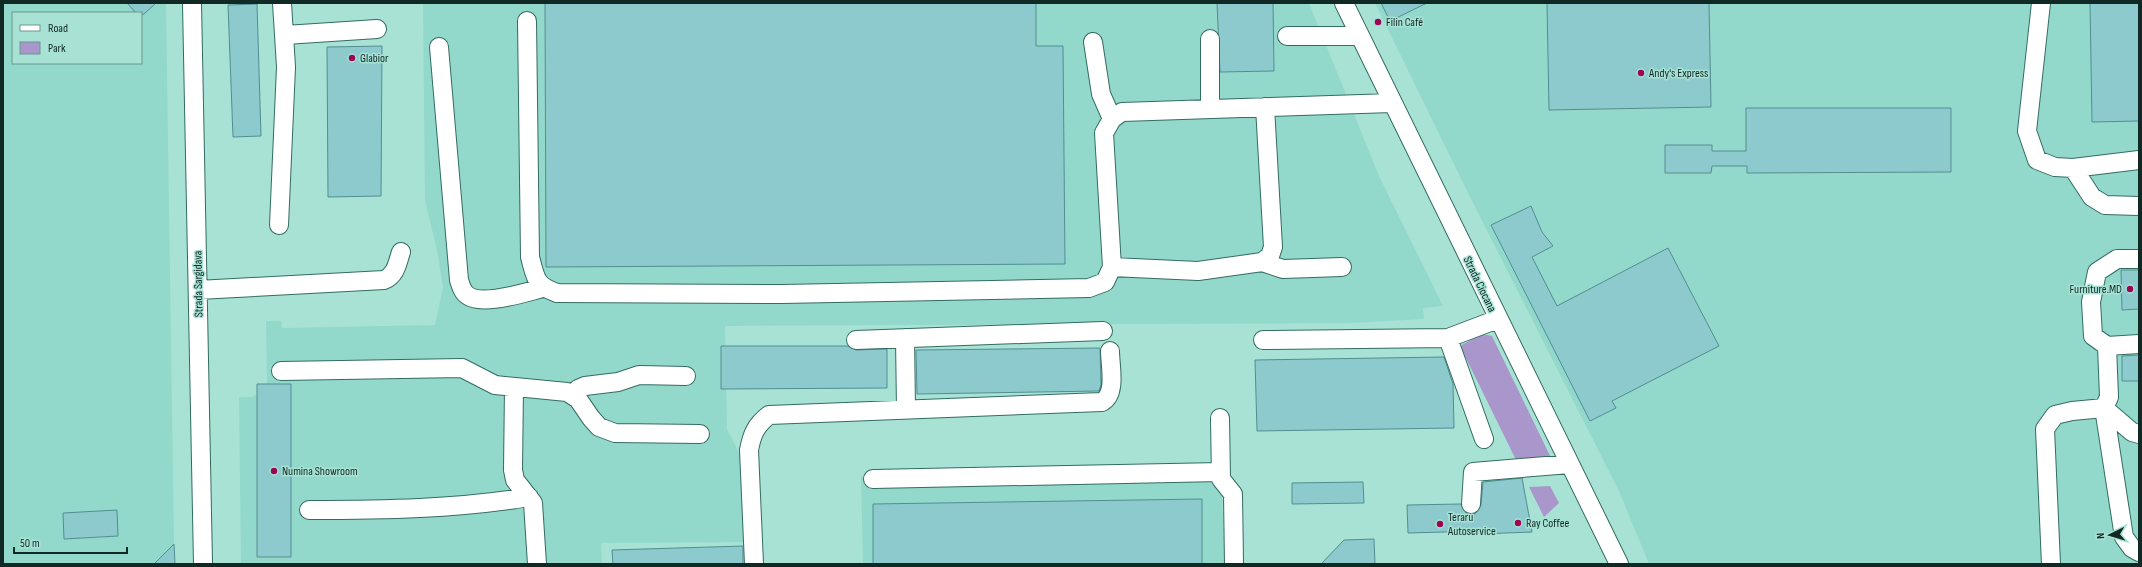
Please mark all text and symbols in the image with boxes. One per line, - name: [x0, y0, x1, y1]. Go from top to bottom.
- legend: [12, 12, 142, 64]
- place label: Filin Café: [1386, 15, 1423, 30]
- marker: Filin Café: [1373, 17, 1383, 27]
- text: Road: [48, 21, 68, 36]
- text: Park: [48, 41, 66, 56]
- place label: Glabior: [360, 51, 389, 66]
- marker: Glabior: [347, 53, 357, 63]
- place label: Andy's Express: [1648, 66, 1708, 81]
- marker: Andy's Express: [1636, 68, 1646, 78]
- street label: Strada Sargidava: [190, 250, 207, 317]
- street label: Strada Ciocana: [1460, 254, 1500, 315]
- place label: Furniture.MD: [2070, 282, 2122, 297]
- marker: Furniture.MD: [2125, 284, 2135, 294]
- place label: Numina Showroom: [282, 464, 358, 479]
- marker: Numina Showroom: [269, 466, 279, 476]
- place label: Teraru Autoservice: [1447, 510, 1496, 539]
- north arrow: [2090, 515, 2130, 555]
- place label: Ray Coffee: [1526, 516, 1570, 531]
- marker: Ray Coffee: [1513, 518, 1523, 528]
- marker: Teraru Autoservice: [1435, 519, 1445, 529]
- scale bar: [14, 529, 127, 555]
- text: N: [2094, 532, 2107, 539]
- text: 50 m: [20, 536, 40, 551]

